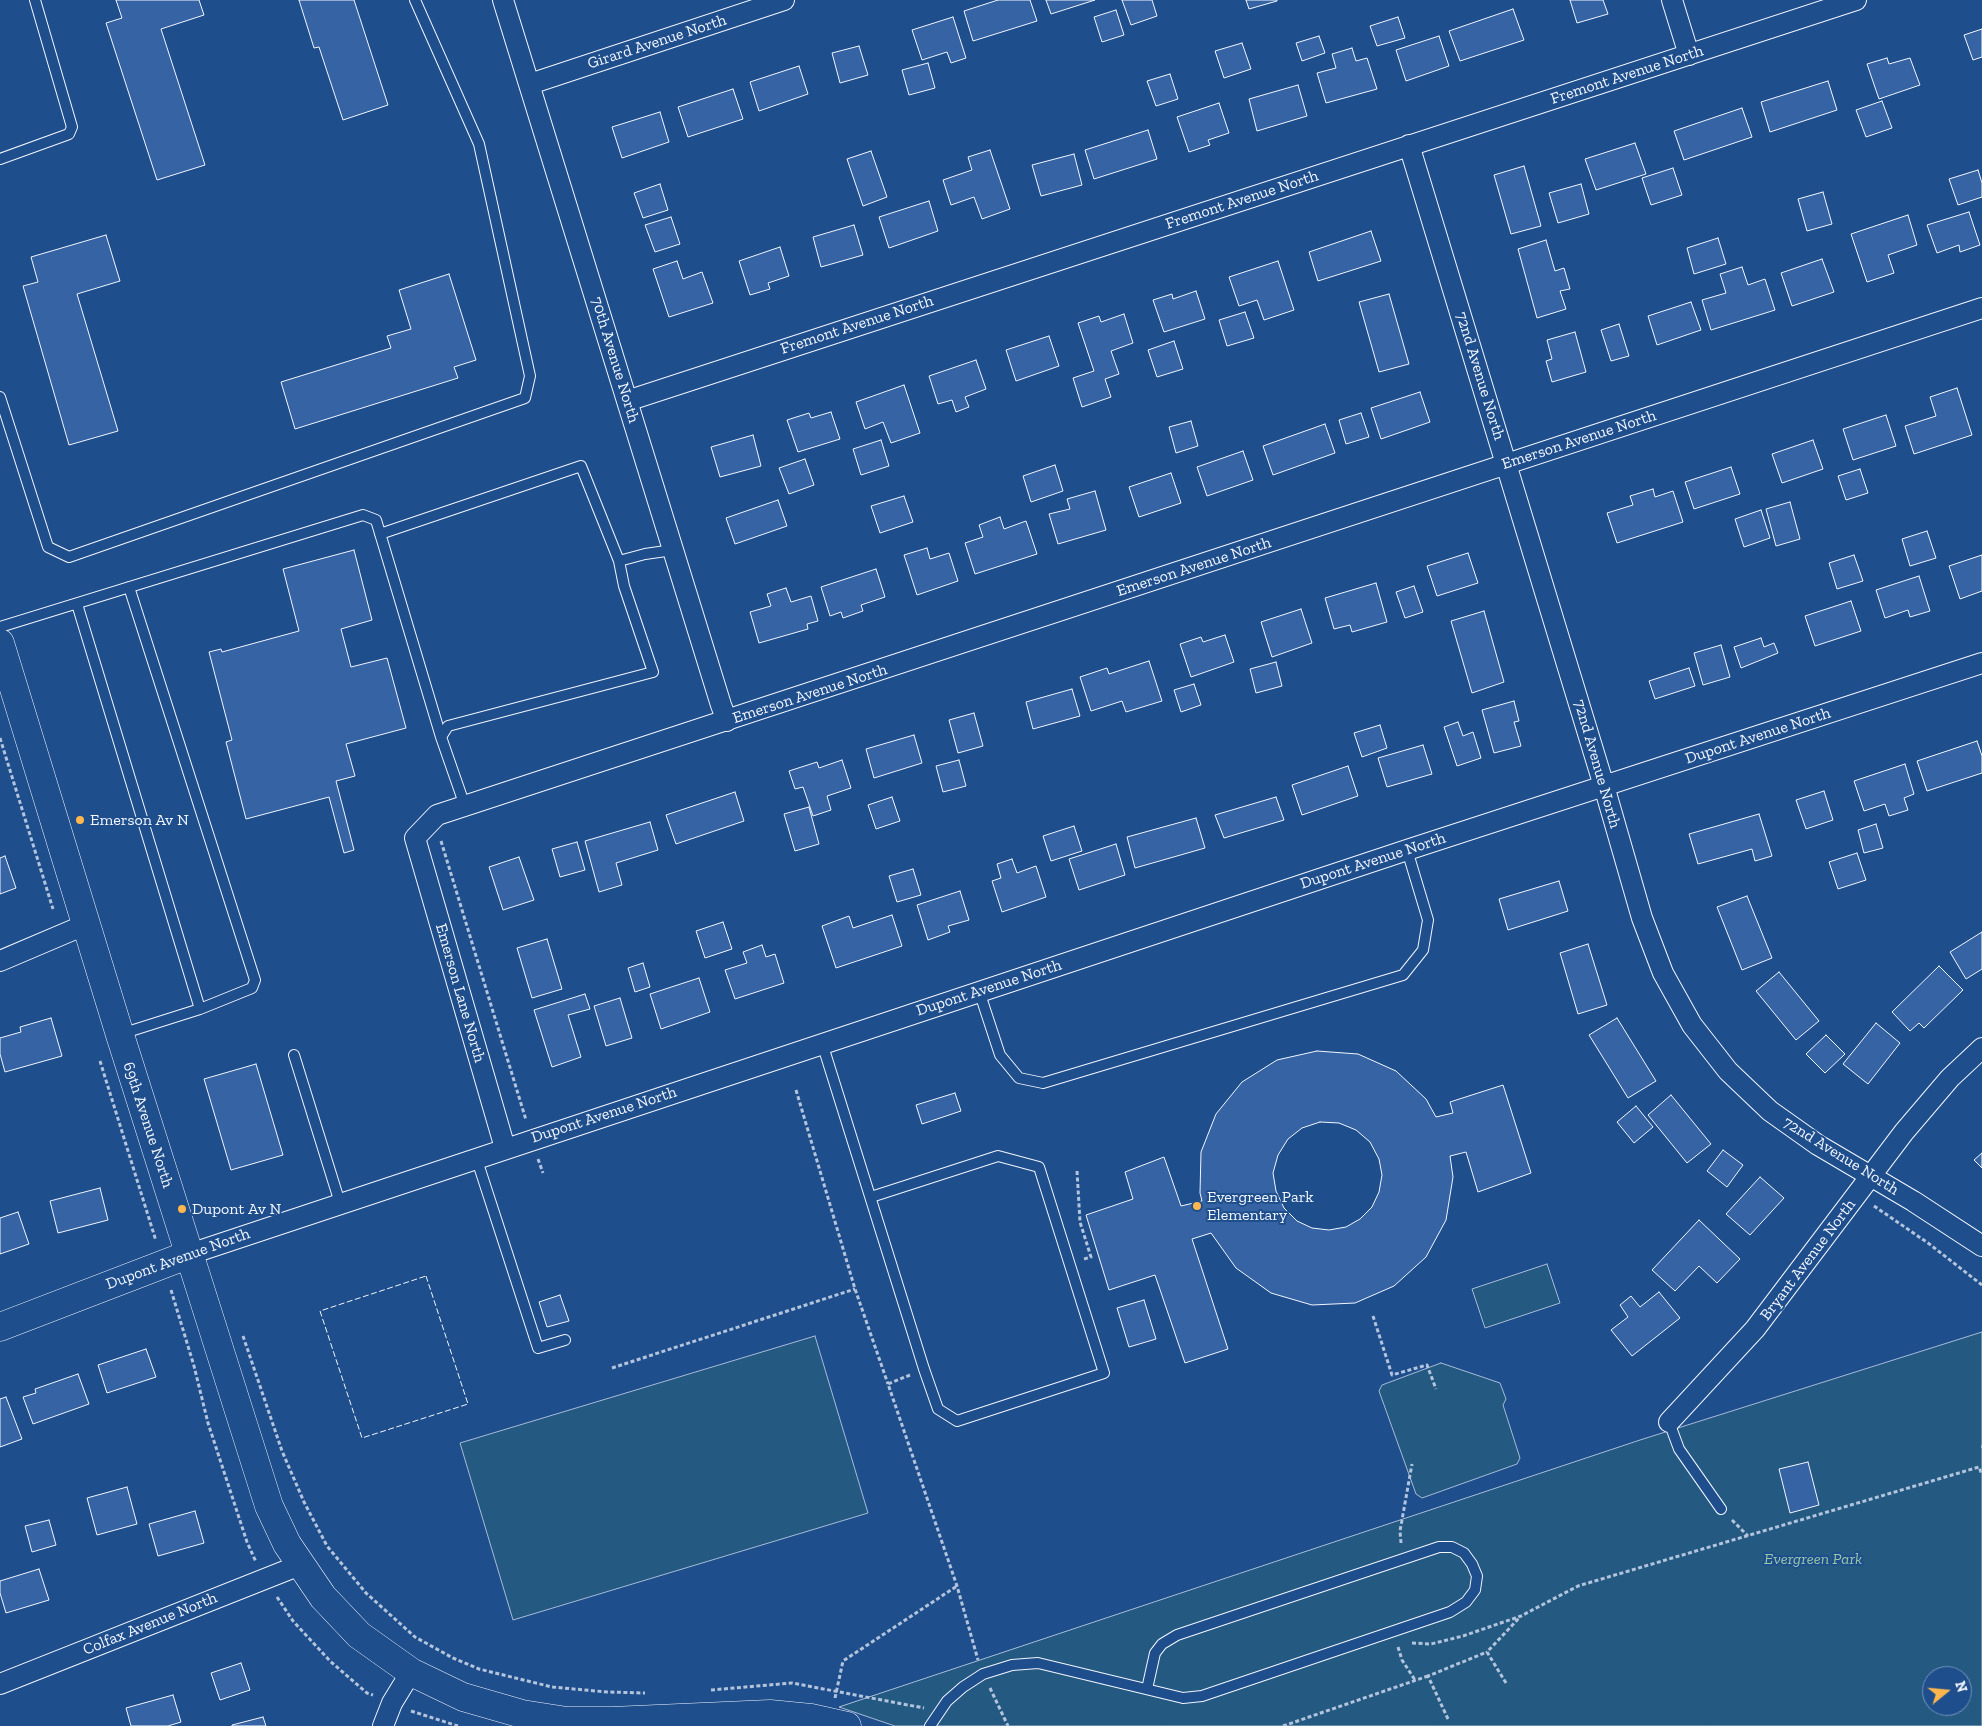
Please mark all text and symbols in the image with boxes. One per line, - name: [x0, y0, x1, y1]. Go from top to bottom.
- street label: Girard Avenue North: [585, 11, 729, 73]
- street label: Fremont Avenue North: [1548, 41, 1706, 109]
- street label: Fremont Avenue North: [1163, 166, 1321, 234]
- street label: Fremont Avenue North: [778, 291, 936, 359]
- street label: 70th Avenue North: [587, 295, 643, 425]
- street label: 72nd Avenue North: [1451, 310, 1509, 442]
- street label: Emerson Avenue North: [1499, 406, 1659, 474]
- street label: Emerson Avenue North: [1114, 533, 1274, 601]
- street label: Emerson Avenue North: [730, 660, 890, 728]
- street label: 72nd Avenue North: [1569, 697, 1625, 831]
- street label: Dupont Avenue North: [1683, 703, 1833, 769]
- place label: Emerson Av N: [90, 810, 189, 830]
- marker: Emerson Av N: [74, 814, 86, 826]
- street label: Dupont Avenue North: [1298, 828, 1448, 894]
- street label: Emerson Lane North: [431, 921, 489, 1065]
- street label: Dupont Avenue North: [914, 955, 1064, 1021]
- street label: 69th Avenue North: [119, 1060, 177, 1190]
- street label: Dupont Avenue North: [529, 1082, 679, 1148]
- street label: 72nd Avenue North: [1780, 1113, 1902, 1199]
- place label: Evergreen Park Elementary: [1207, 1187, 1314, 1225]
- street label: Bryant Avenue North: [1756, 1196, 1860, 1324]
- place label: Dupont Av N: [192, 1199, 281, 1219]
- marker: Evergreen Park Elementary: [1191, 1200, 1203, 1212]
- marker: Dupont Av N: [176, 1203, 188, 1215]
- street label: Dupont Avenue North: [103, 1224, 253, 1294]
- park label: Evergreen Park: [1764, 1549, 1862, 1569]
- street label: Colfax Avenue North: [80, 1588, 220, 1660]
- north arrow: [1922, 1666, 1972, 1716]
- text: N: [1951, 1679, 1971, 1694]

